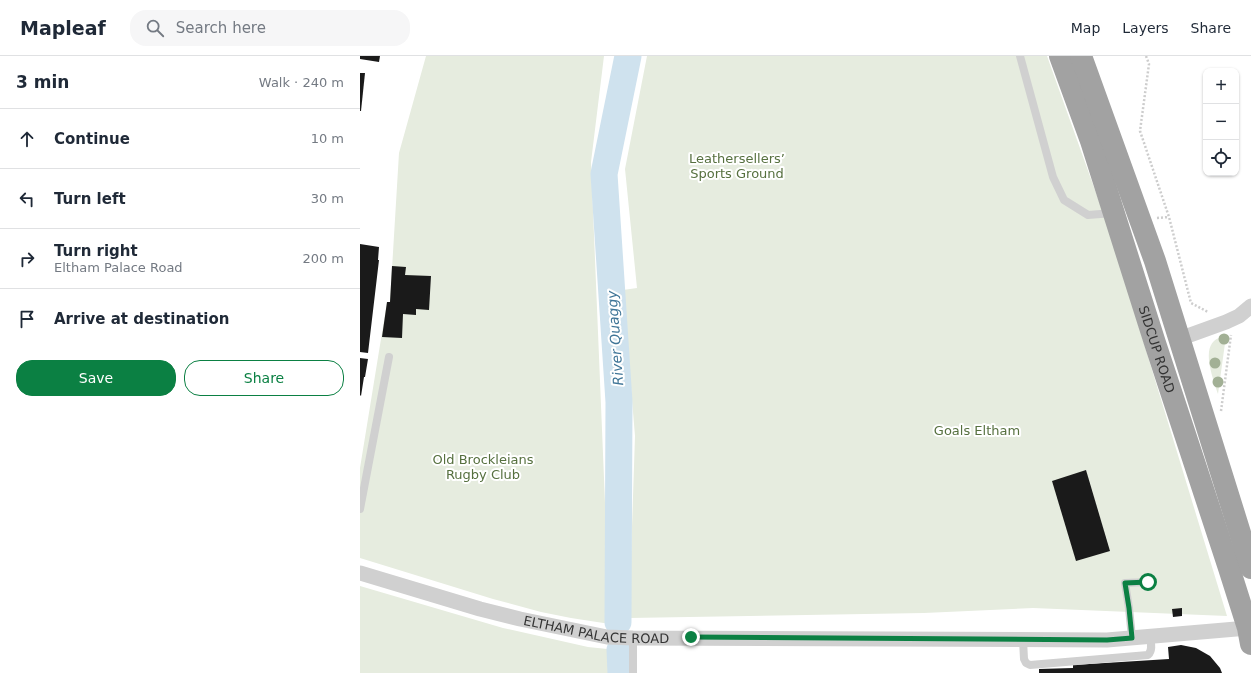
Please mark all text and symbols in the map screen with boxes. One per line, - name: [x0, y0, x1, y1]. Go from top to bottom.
- search box: [130, 10, 410, 46]
- text: Mapleaf: [20, 17, 106, 39]
- icon: search: [144, 17, 166, 39]
- text: Search here: [176, 19, 266, 37]
- text: Map: [1071, 20, 1100, 36]
- text: Layers: [1122, 20, 1169, 36]
- text: Share: [1191, 20, 1231, 36]
- map controls: [1203, 68, 1239, 176]
- button: +: [1203, 68, 1239, 104]
- text: 3 min: [16, 72, 69, 92]
- text: Walk · 240 m: [259, 75, 344, 90]
- button: −: [1203, 104, 1239, 140]
- icon: ahead: [16, 128, 38, 150]
- text: Continue: [54, 130, 130, 148]
- text: 10 m: [311, 131, 344, 146]
- button: locate: [1203, 140, 1239, 176]
- park label: Leathersellers’ Sports Ground: [689, 151, 785, 181]
- icon: left: [16, 188, 38, 210]
- text: Turn left: [54, 190, 126, 208]
- text: 30 m: [311, 191, 344, 206]
- text: Turn right: [54, 242, 138, 260]
- icon: right: [16, 248, 38, 270]
- text: 200 m: [302, 251, 344, 266]
- text: Eltham Palace Road: [54, 260, 183, 275]
- water label: River Quaggy: [604, 289, 626, 386]
- street label: SIDCUP ROAD: [1136, 304, 1178, 395]
- icon: arrive: [16, 308, 38, 330]
- text: Arrive at destination: [54, 310, 229, 328]
- button: Save: [16, 360, 176, 396]
- button: Share: [184, 360, 344, 396]
- park label: Goals Eltham: [934, 423, 1020, 438]
- park label: Old Brockleians Rugby Club: [432, 452, 534, 482]
- route start: [1139, 573, 1157, 591]
- street label: ELTHAM PALACE ROAD: [522, 612, 669, 646]
- route end: [682, 628, 700, 646]

